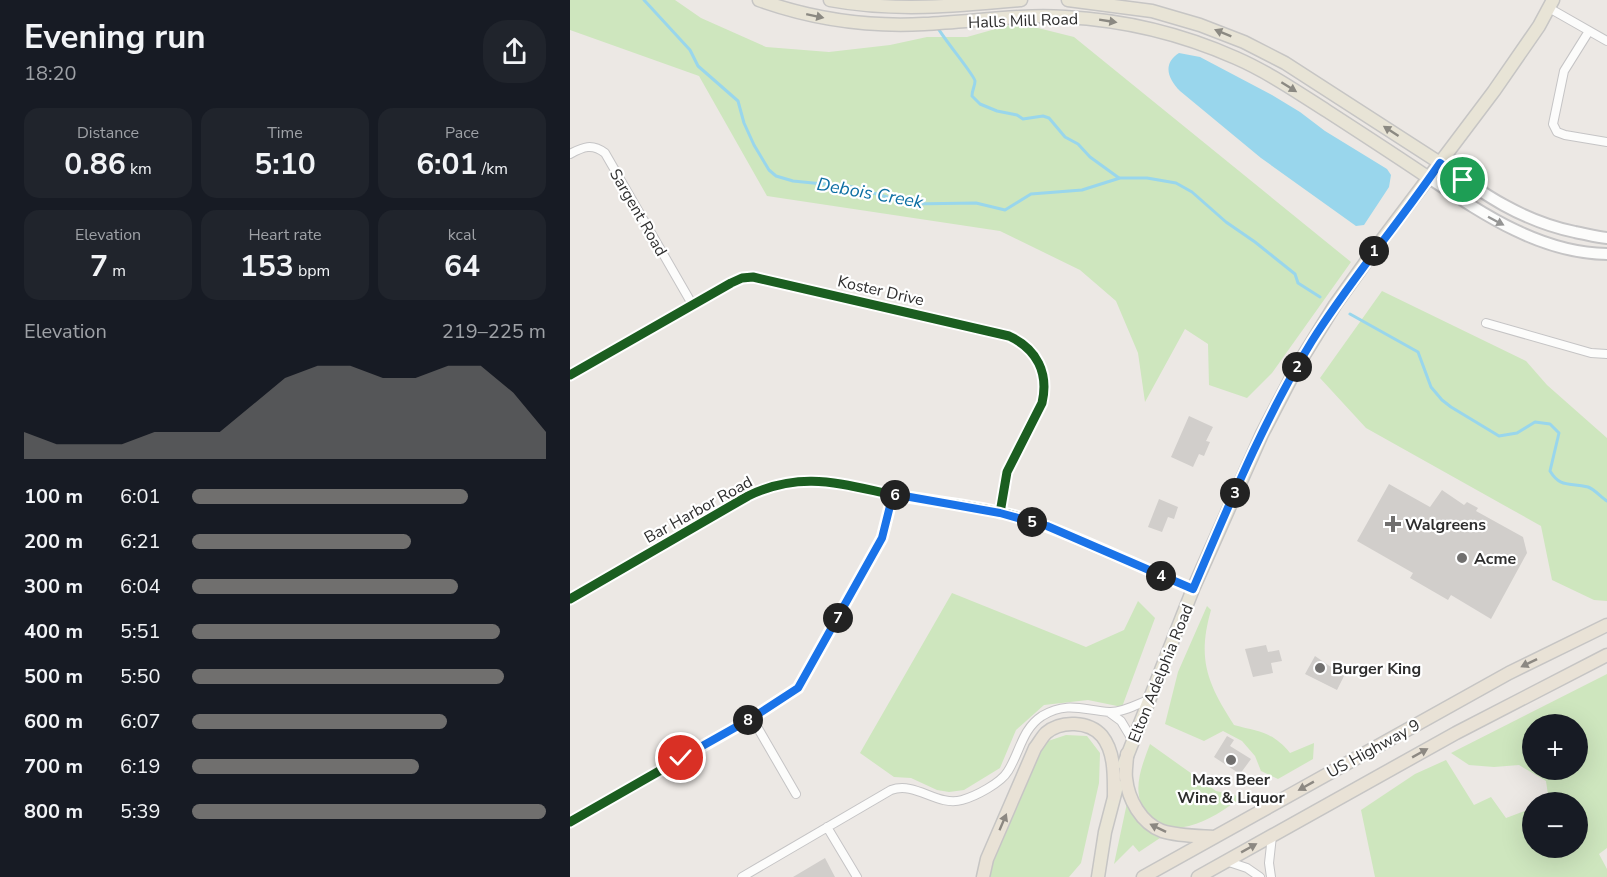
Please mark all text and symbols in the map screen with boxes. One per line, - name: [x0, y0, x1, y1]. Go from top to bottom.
- street label: Halls Mill Road: [968, 8, 1078, 34]
- one-way arrow: [806, 12, 825, 21]
- text: Evening run: [24, 15, 206, 60]
- one-way arrow: [1098, 16, 1117, 25]
- button: share: [483, 20, 546, 83]
- one-way arrow: [1213, 28, 1231, 38]
- text: 18:20: [24, 60, 77, 87]
- one-way arrow: [1281, 82, 1298, 93]
- text: Distance: [77, 122, 139, 144]
- text: Time: [267, 122, 303, 144]
- text: Pace: [445, 122, 479, 144]
- one-way arrow: [1383, 126, 1399, 137]
- text: 0.86: [64, 144, 126, 185]
- text: 5:10: [254, 144, 316, 185]
- text: 6:01: [416, 144, 478, 185]
- pin: [1437, 154, 1488, 205]
- text: km: [126, 158, 152, 180]
- text: /km: [478, 158, 508, 180]
- icon: arrive: [1446, 163, 1479, 196]
- street label: Sargent Road: [604, 165, 672, 260]
- water label: Debois Creek: [815, 172, 926, 214]
- one-way arrow: [1488, 216, 1505, 226]
- text: Elevation: [75, 224, 141, 246]
- text: Heart rate: [248, 224, 322, 246]
- text: kcal: [448, 224, 476, 246]
- pin: 1: [1359, 236, 1389, 266]
- text: 1: [1369, 240, 1379, 262]
- text: 7: [90, 246, 108, 287]
- text: 153: [240, 246, 294, 287]
- text: 64: [444, 246, 480, 287]
- text: m: [108, 260, 126, 282]
- text: bpm: [294, 260, 330, 282]
- street label: Koster Drive: [835, 270, 926, 312]
- text: Elevation: [24, 318, 107, 345]
- text: 219–225 m: [442, 318, 546, 345]
- pin: 2: [1282, 352, 1312, 382]
- text: 2: [1292, 356, 1302, 378]
- street label: Bar Harbor Road: [640, 471, 757, 549]
- pin: 3: [1220, 478, 1250, 508]
- pin: 6: [880, 480, 910, 510]
- text: 3: [1230, 482, 1240, 504]
- text: 100 m: [24, 483, 83, 510]
- text: 6:01: [120, 483, 161, 510]
- text: 6: [890, 484, 900, 506]
- pin: 5: [1017, 507, 1047, 537]
- text: 5: [1027, 511, 1037, 533]
- place label: Walgreens: [1405, 514, 1486, 536]
- marker: Walgreens: [1386, 517, 1400, 531]
- text: 200 m: [24, 528, 83, 555]
- text: 6:21: [120, 528, 161, 555]
- place label: Acme: [1474, 548, 1516, 570]
- marker: Acme: [1455, 551, 1469, 565]
- pin: 4: [1146, 561, 1176, 591]
- text: 4: [1156, 565, 1166, 587]
- text: 300 m: [24, 573, 83, 600]
- text: 6:04: [120, 573, 161, 600]
- street label: Elton Adelphia Road: [1123, 601, 1199, 746]
- pin: 7: [823, 603, 853, 633]
- text: 7: [833, 607, 843, 629]
- text: 400 m: [24, 618, 83, 645]
- text: 5:51: [120, 618, 161, 645]
- place label: Burger King: [1332, 658, 1421, 680]
- one-way arrow: [1520, 659, 1537, 668]
- marker: Burger King: [1313, 661, 1327, 675]
- text: 500 m: [24, 663, 83, 690]
- text: 5:50: [120, 663, 161, 690]
- pin: 8: [733, 705, 763, 735]
- text: 600 m: [24, 708, 83, 735]
- text: 6:07: [120, 708, 161, 735]
- text: 8: [743, 709, 753, 731]
- street label: US Highway 9: [1323, 714, 1424, 784]
- map controls: [1522, 714, 1588, 858]
- button: +: [1522, 714, 1588, 780]
- pin: [655, 732, 706, 783]
- icon: check: [664, 741, 697, 774]
- one-way arrow: [1411, 748, 1428, 758]
- text: 700 m: [24, 753, 83, 780]
- text: 6:19: [120, 753, 161, 780]
- marker: Maxs Beer Wine & Liquor: [1224, 753, 1238, 767]
- place label: Maxs Beer Wine & Liquor: [1177, 769, 1286, 809]
- one-way arrow: [1297, 780, 1314, 790]
- button: −: [1522, 792, 1588, 858]
- text: 800 m: [24, 798, 83, 825]
- text: 5:39: [120, 798, 161, 825]
- one-way arrow: [999, 814, 1008, 831]
- one-way arrow: [1150, 823, 1167, 832]
- one-way arrow: [1241, 843, 1258, 853]

